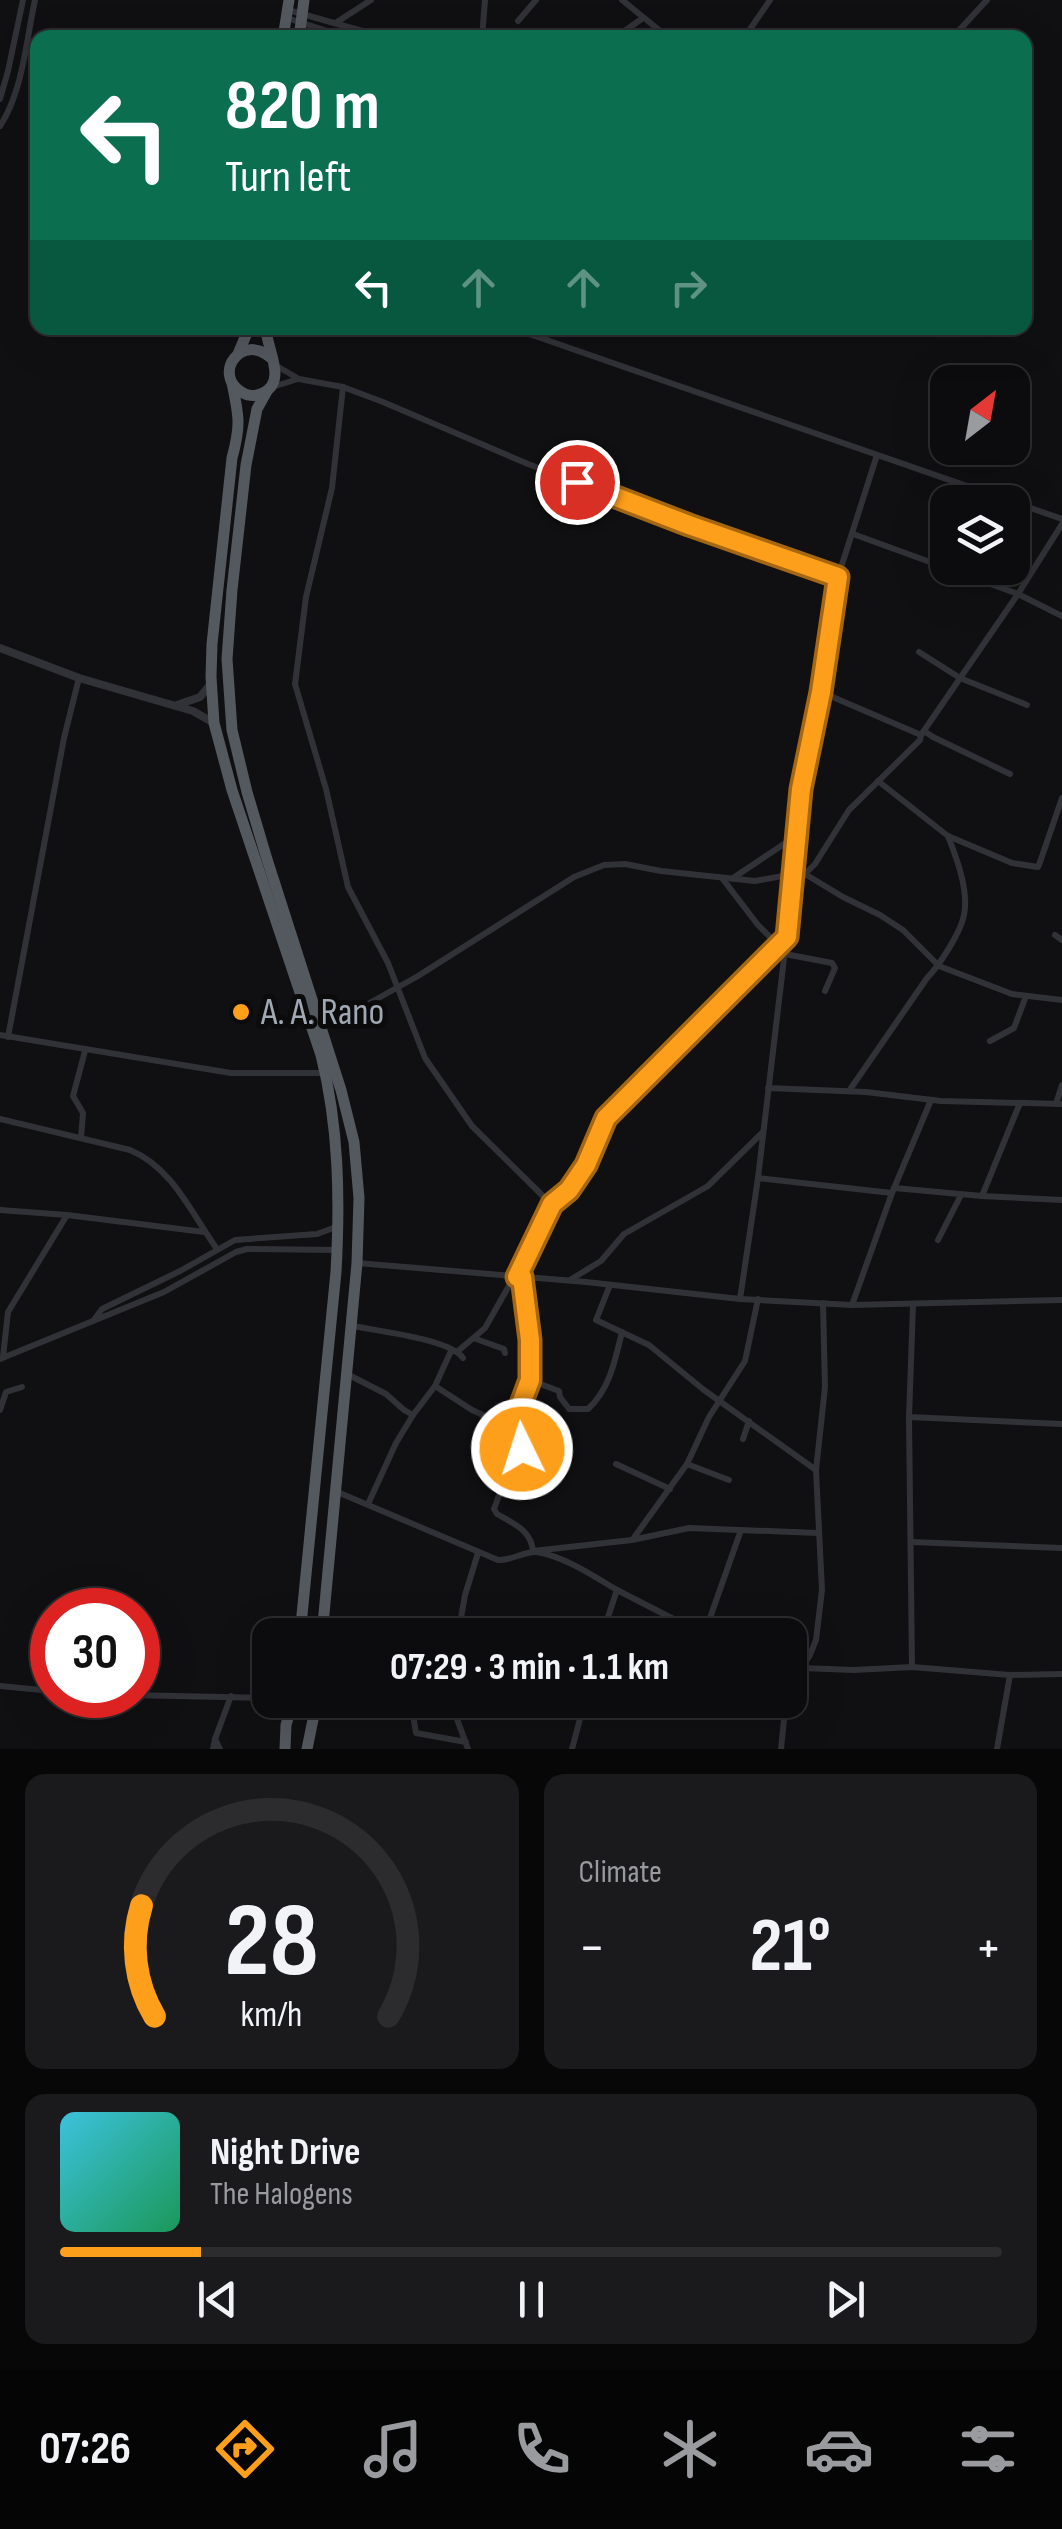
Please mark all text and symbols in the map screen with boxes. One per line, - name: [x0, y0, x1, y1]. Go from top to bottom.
- text: 820 m: [225, 65, 380, 149]
- icon: left: [60, 70, 190, 200]
- text: Turn left: [225, 150, 351, 205]
- icon: left: [346, 260, 401, 315]
- icon: ahead: [451, 260, 506, 315]
- icon: ahead: [556, 260, 611, 315]
- icon: right: [661, 260, 716, 315]
- north arrow: [930, 365, 1030, 465]
- map controls: [930, 365, 1030, 585]
- pin: [535, 440, 620, 525]
- icon: arrive: [550, 455, 605, 510]
- button: layers: [930, 485, 1030, 585]
- place label: A. A. Rano: [260, 990, 384, 1035]
- marker: A. A. Rano: [230, 1001, 252, 1023]
- position arrow: [470, 1397, 574, 1501]
- speed limit sign: 30: [30, 1588, 160, 1718]
- text: 07:29 · 3 min · 1.1 km: [390, 1645, 669, 1690]
- text: Climate: [579, 1853, 662, 1892]
- text: 28: [224, 1880, 319, 2005]
- text: 21°: [750, 1902, 831, 1993]
- text: −: [579, 1915, 605, 1982]
- text: +: [975, 1915, 1002, 1982]
- text: km/h: [241, 1994, 303, 2037]
- text: Night Drive: [210, 2130, 361, 2175]
- text: The Halogens: [210, 2175, 353, 2214]
- icon: previous: [190, 2272, 245, 2327]
- icon: pause: [504, 2272, 559, 2327]
- icon: next: [818, 2272, 873, 2327]
- icon: directions: [210, 2414, 280, 2484]
- icon: music: [358, 2414, 428, 2484]
- icon: phone: [507, 2414, 577, 2484]
- icon: climate: [655, 2414, 725, 2484]
- icon: car: [804, 2414, 874, 2484]
- icon: filters: [953, 2414, 1023, 2484]
- text: 07:26: [39, 2422, 131, 2477]

